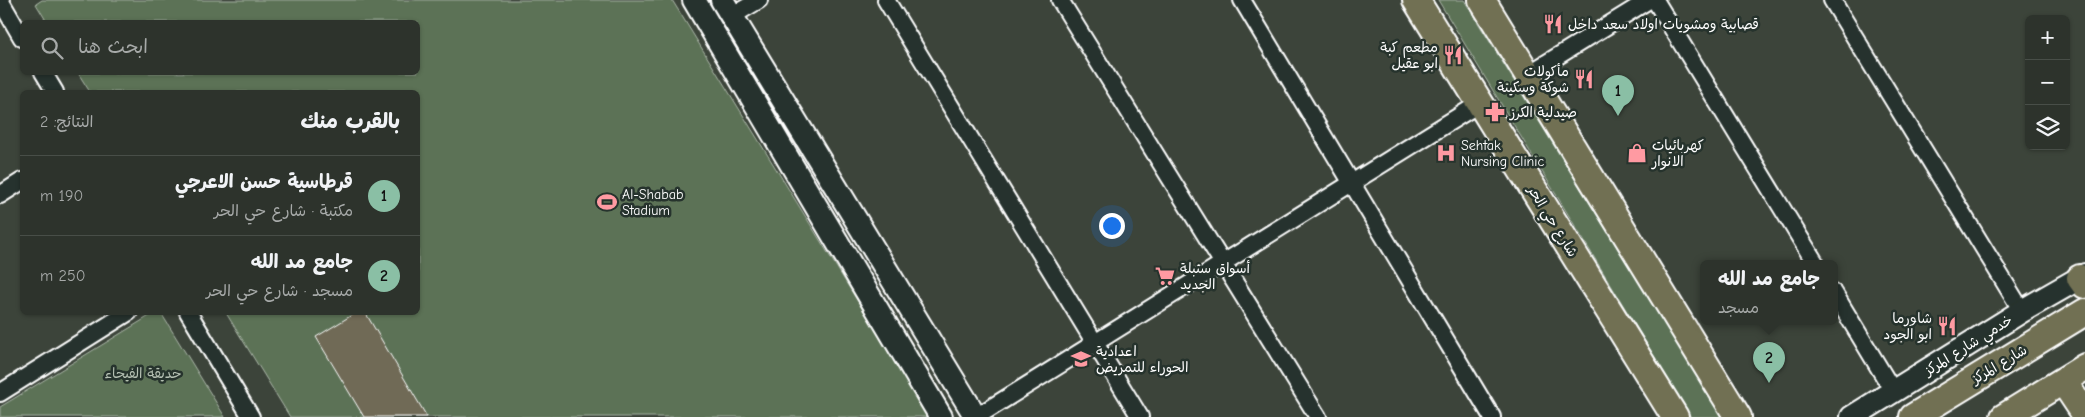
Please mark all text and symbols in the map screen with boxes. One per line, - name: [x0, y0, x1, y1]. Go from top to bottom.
- restaurant icon: قصابية ومشويات اولاد سعد داخل: [1542, 13, 1564, 35]
- map controls: [2025, 15, 2070, 150]
- button: +: [2025, 15, 2070, 60]
- place label: قصابية ومشويات اولاد سعد داخل: [1568, 16, 1759, 33]
- search box: [20, 20, 420, 75]
- icon: search: [38, 34, 66, 62]
- text: ابحث هنا: [78, 36, 148, 58]
- place label: مطعم كبة ابو عقيل: [1380, 39, 1438, 72]
- restaurant icon: مطعم كبة ابو عقيل: [1442, 44, 1464, 66]
- button: −: [2025, 60, 2070, 105]
- place label: مأكولات شوكة وسكينة: [1497, 63, 1569, 96]
- restaurant icon: مأكولات شوكة وسكينة: [1573, 68, 1595, 90]
- pin: 1: [1602, 75, 1634, 116]
- pharmacy icon: صيدلية الكرز: [1484, 101, 1506, 123]
- place label: صيدلية الكرز: [1509, 104, 1577, 121]
- button: layers: [2025, 105, 2070, 150]
- text: بالقرب منك: [300, 109, 400, 133]
- text: النتائج: 2: [40, 113, 94, 131]
- place label: Sehtak Nursing Clinic: [1461, 137, 1545, 170]
- place label: كهربائيات الانوار: [1651, 137, 1704, 170]
- hospital icon: Sehtak Nursing Clinic: [1435, 142, 1457, 164]
- shop icon: كهربائيات الانوار: [1626, 142, 1648, 164]
- text: قرطاسية حسن الاعرجي: [175, 171, 353, 193]
- street label: شارع حي الحر: [1520, 182, 1581, 262]
- place label: Al-Shabab Stadium: [622, 186, 684, 219]
- text: 190 m: [40, 187, 83, 205]
- text: 1: [381, 187, 387, 205]
- sports icon: Al-Shabab Stadium: [596, 191, 618, 213]
- text: مكتبة · شارع حي الحر: [214, 202, 353, 220]
- your location: [1099, 213, 1125, 239]
- text: جامع مد الله: [251, 251, 353, 273]
- place label: أسواق سنبلة الجديد: [1180, 260, 1251, 293]
- popup: [1700, 260, 1838, 325]
- supermarket icon: أسواق سنبلة الجديد: [1154, 265, 1176, 287]
- text: 250 m: [40, 267, 85, 285]
- text: 2: [380, 267, 388, 285]
- text: جامع مد الله: [1718, 268, 1820, 290]
- text: مسجد · شارع حي الحر: [206, 282, 353, 300]
- text: مسجد: [1718, 299, 1759, 317]
- place label: شاورما ابو الجود: [1884, 310, 1932, 343]
- street label: خدمي شارع المركز: [1921, 311, 2015, 379]
- restaurant icon: شاورما ابو الجود: [1936, 315, 1958, 337]
- street label: شارع المركز: [1968, 341, 2030, 387]
- pin: 2: [1753, 342, 1785, 383]
- place label: اعدادية الحوراء للتمريض: [1096, 343, 1188, 377]
- school or university icon: اعدادية الحوراء للتمريض: [1070, 348, 1092, 370]
- park label: حديقة الفيحاء: [104, 365, 182, 382]

